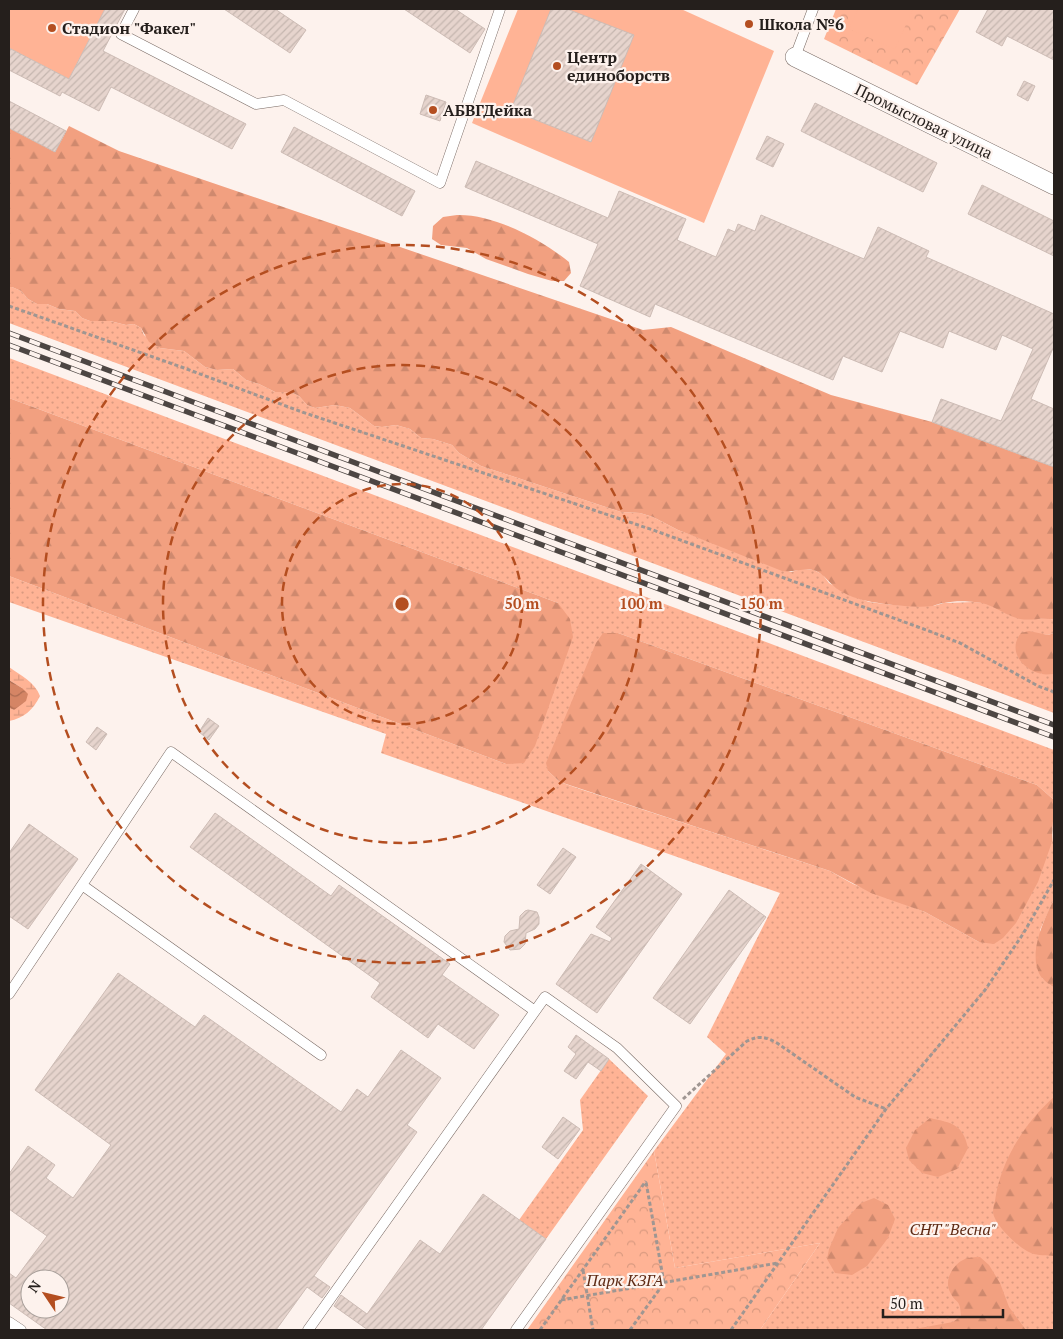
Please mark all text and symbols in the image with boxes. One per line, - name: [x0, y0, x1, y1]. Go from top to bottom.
- place label: Школа №6: [759, 13, 844, 35]
- place label: Стадион "Факел": [62, 17, 196, 39]
- marker: Школа №6: [743, 18, 755, 30]
- marker: Стадион "Факел": [46, 22, 58, 34]
- place label: Центр единоборств: [567, 46, 670, 86]
- marker: Центр единоборств: [551, 60, 563, 72]
- street label: Промысловая улица: [851, 78, 997, 164]
- place label: АБВГДейка: [443, 99, 532, 121]
- marker: АБВГДейка: [427, 104, 439, 116]
- text: 50 m: [505, 593, 540, 613]
- text: 100 m: [619, 593, 663, 613]
- text: 150 m: [739, 593, 783, 613]
- centre of rings: [393, 595, 411, 613]
- park label: СНТ "Весна": [910, 1218, 996, 1240]
- north arrow: [20, 1269, 70, 1319]
- park label: Парк КЗГА: [585, 1269, 664, 1291]
- text: N: [23, 1276, 45, 1296]
- scale bar: [883, 1286, 1003, 1318]
- text: 50 m: [890, 1293, 923, 1313]

